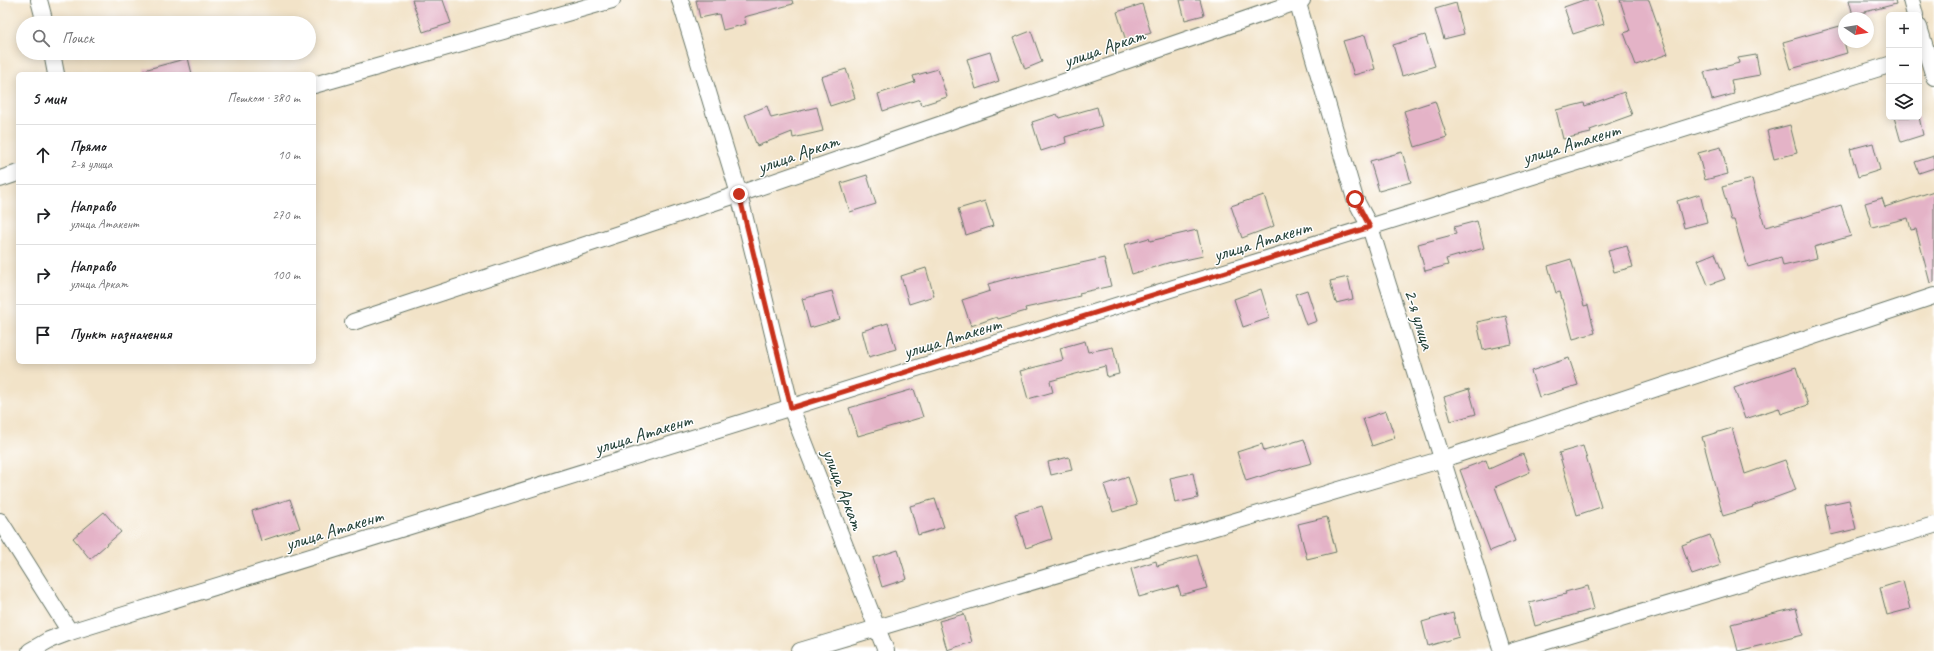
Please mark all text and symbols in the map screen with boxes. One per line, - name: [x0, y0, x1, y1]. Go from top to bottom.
- north arrow: [1838, 12, 1874, 48]
- map controls: [1886, 12, 1922, 120]
- button: +: [1886, 12, 1922, 48]
- search box: [16, 16, 316, 60]
- street label: улица Аркат: [1059, 22, 1150, 73]
- icon: search: [30, 27, 52, 49]
- text: Поиск: [62, 29, 94, 48]
- button: −: [1886, 48, 1922, 84]
- button: layers: [1886, 84, 1922, 120]
- text: 5 мин: [32, 88, 66, 109]
- text: Пешком · 380 m: [227, 90, 300, 106]
- street label: улица Атакент: [1519, 117, 1624, 170]
- street label: улица Аркат: [753, 128, 844, 179]
- text: Прямо: [70, 137, 106, 156]
- icon: ahead: [32, 144, 54, 166]
- text: 10 m: [278, 147, 300, 163]
- text: 2-я улица: [70, 156, 112, 172]
- route end: [730, 185, 748, 203]
- route start: [1346, 190, 1364, 208]
- text: Направо: [70, 197, 116, 216]
- icon: right: [32, 204, 54, 226]
- text: 270 m: [272, 207, 300, 223]
- street label: улица Атакент: [1210, 214, 1315, 267]
- text: улица Атакент: [70, 216, 139, 232]
- text: Направо: [70, 257, 116, 276]
- icon: right: [32, 264, 54, 286]
- text: 100 m: [272, 267, 300, 283]
- text: улица Аркат: [70, 276, 128, 292]
- street label: 2-я улица: [1399, 286, 1440, 354]
- street label: улица Атакент: [900, 311, 1005, 364]
- icon: arrive: [32, 324, 54, 346]
- text: Пункт назначения: [70, 325, 172, 344]
- street label: улица Атакент: [591, 407, 696, 460]
- street label: улица Аркат: [816, 445, 870, 535]
- street label: улица Атакент: [282, 503, 387, 556]

